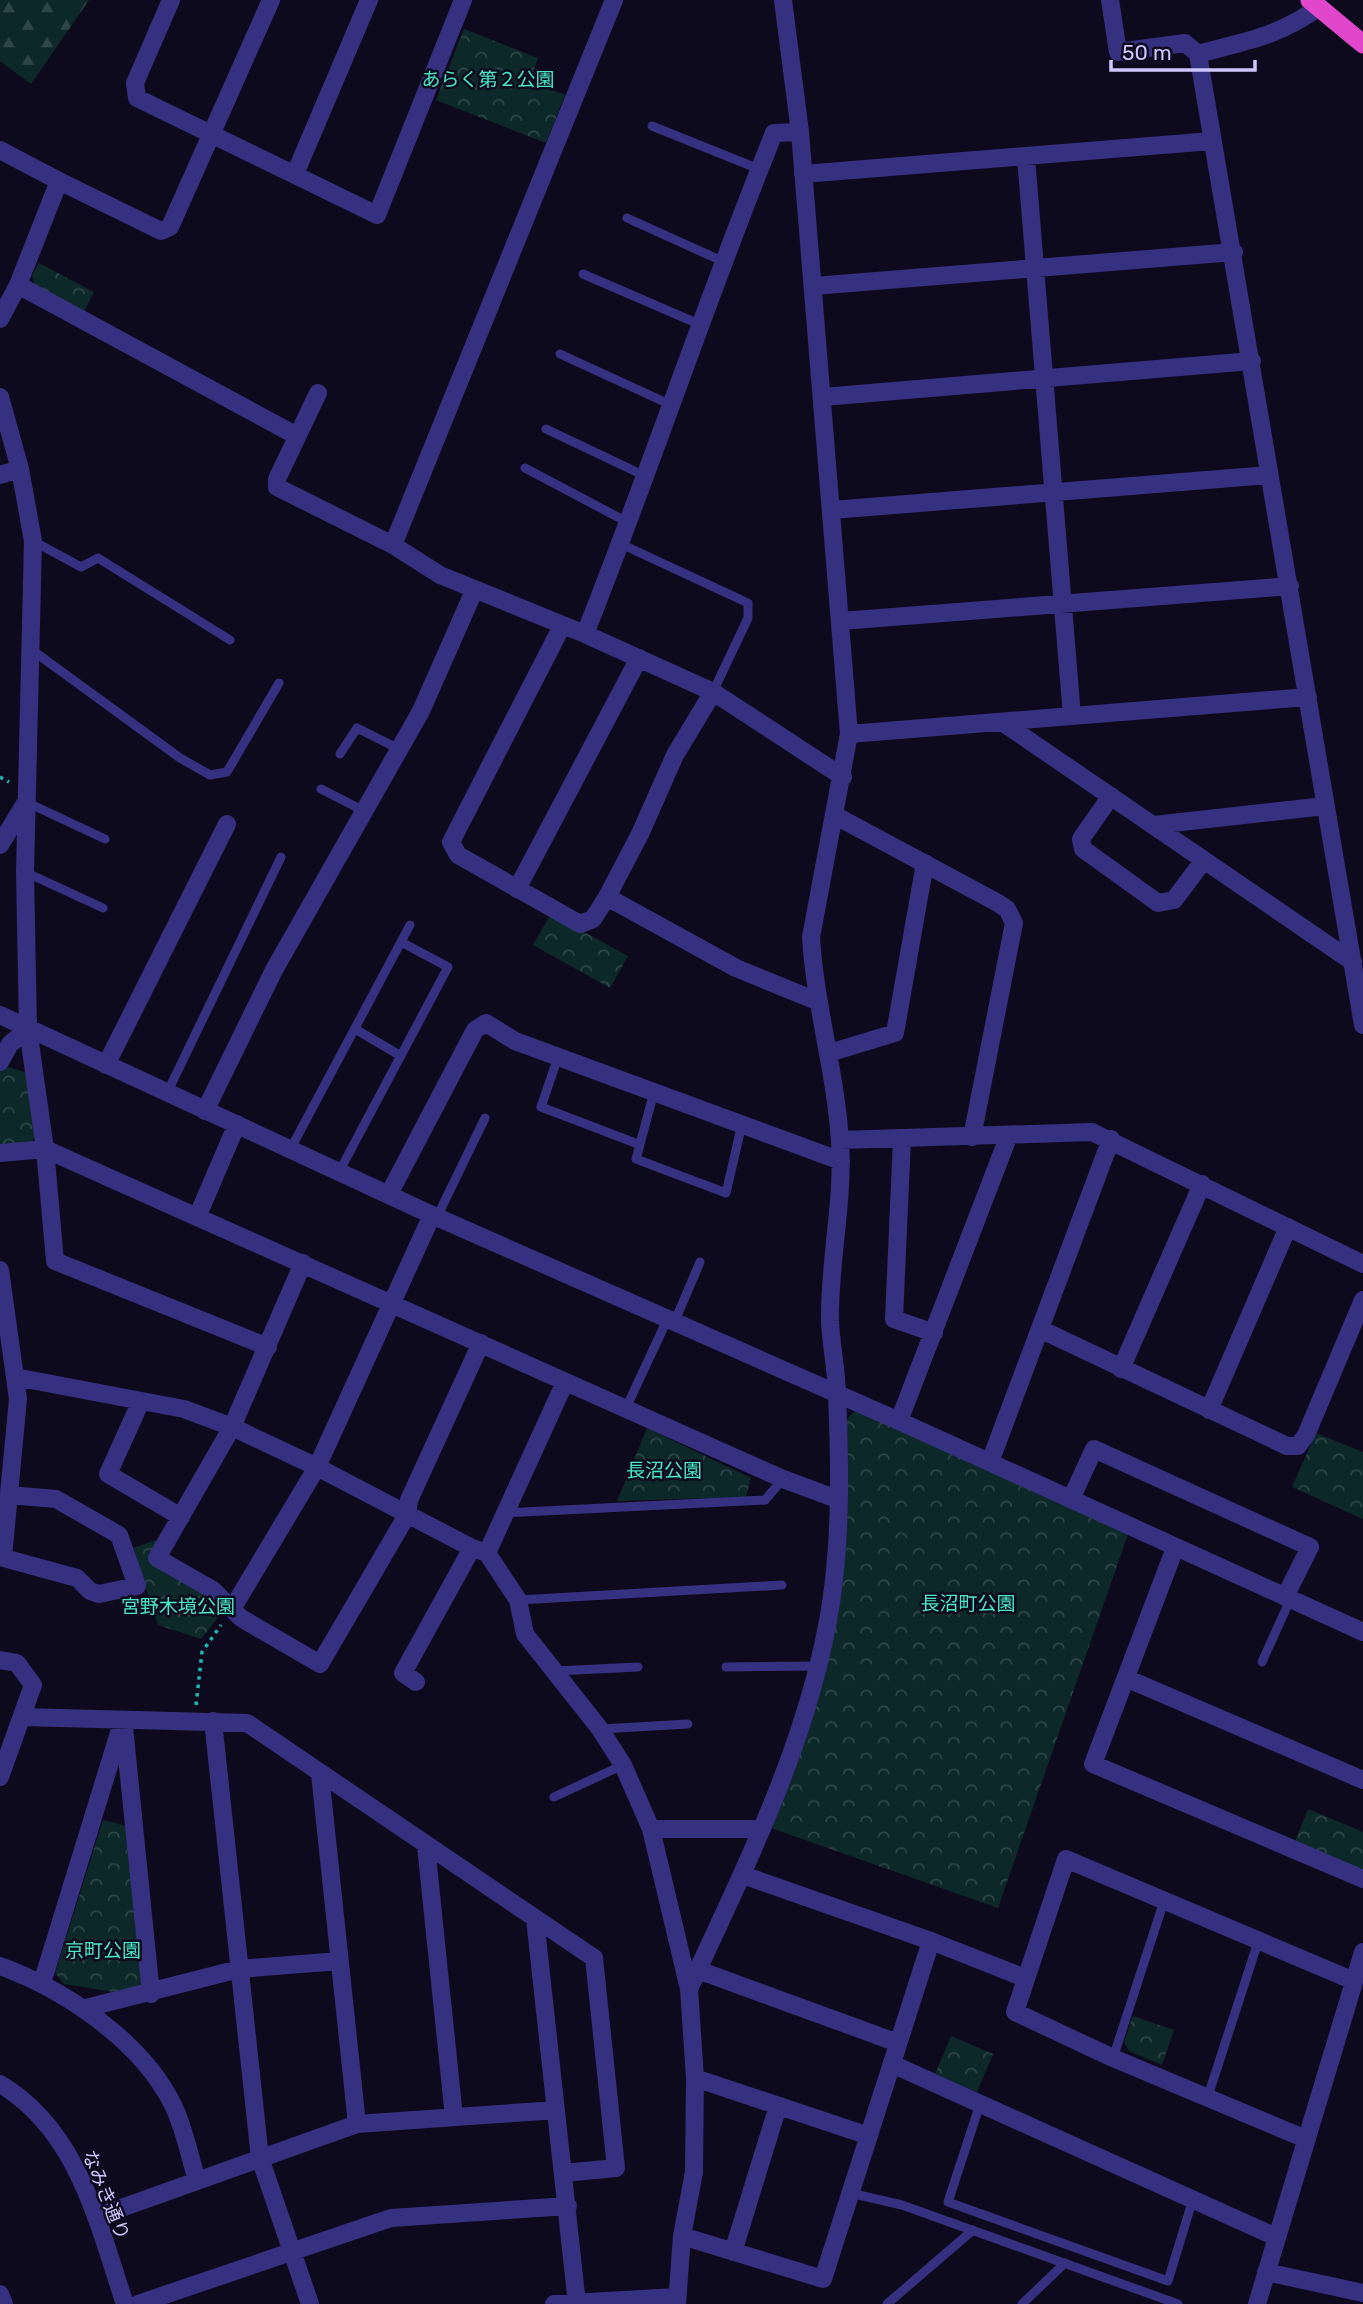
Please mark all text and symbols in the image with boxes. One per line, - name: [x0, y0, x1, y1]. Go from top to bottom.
- scale bar: [1111, 28, 1254, 72]
- text: 50 m: [1122, 40, 1172, 65]
- park label: あらく第２公園: [421, 68, 555, 91]
- park label: 長沼公園: [626, 1459, 702, 1482]
- park label: 長沼町公園: [920, 1592, 1016, 1615]
- park label: 宮野木境公園: [121, 1595, 235, 1618]
- park label: 京町公園: [65, 1939, 141, 1962]
- street label: なみき通り: [78, 2147, 134, 2243]

